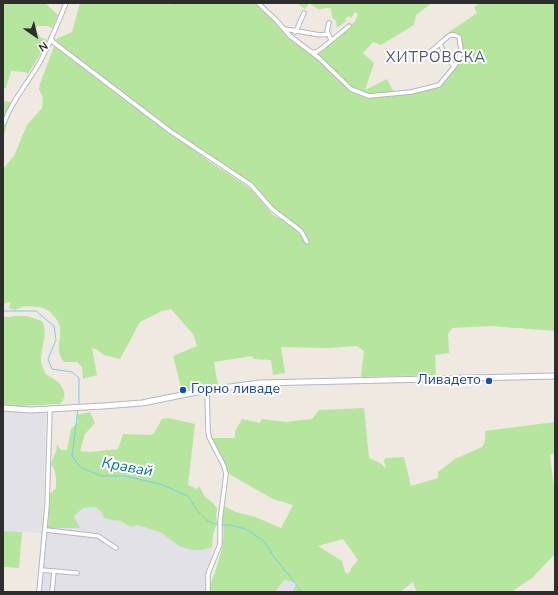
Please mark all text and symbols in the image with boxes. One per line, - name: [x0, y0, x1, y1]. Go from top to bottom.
- north arrow: [16, 16, 56, 56]
- text: N: [35, 38, 51, 55]
- district label: ХИТРОВСКА: [386, 49, 486, 67]
- place label: Ливадето: [417, 373, 481, 389]
- marker: Ливадето: [484, 376, 494, 386]
- place label: Горно ливаде: [191, 382, 280, 398]
- marker: Горно ливаде: [178, 385, 188, 395]
- water label: Кравай: [100, 455, 154, 481]

